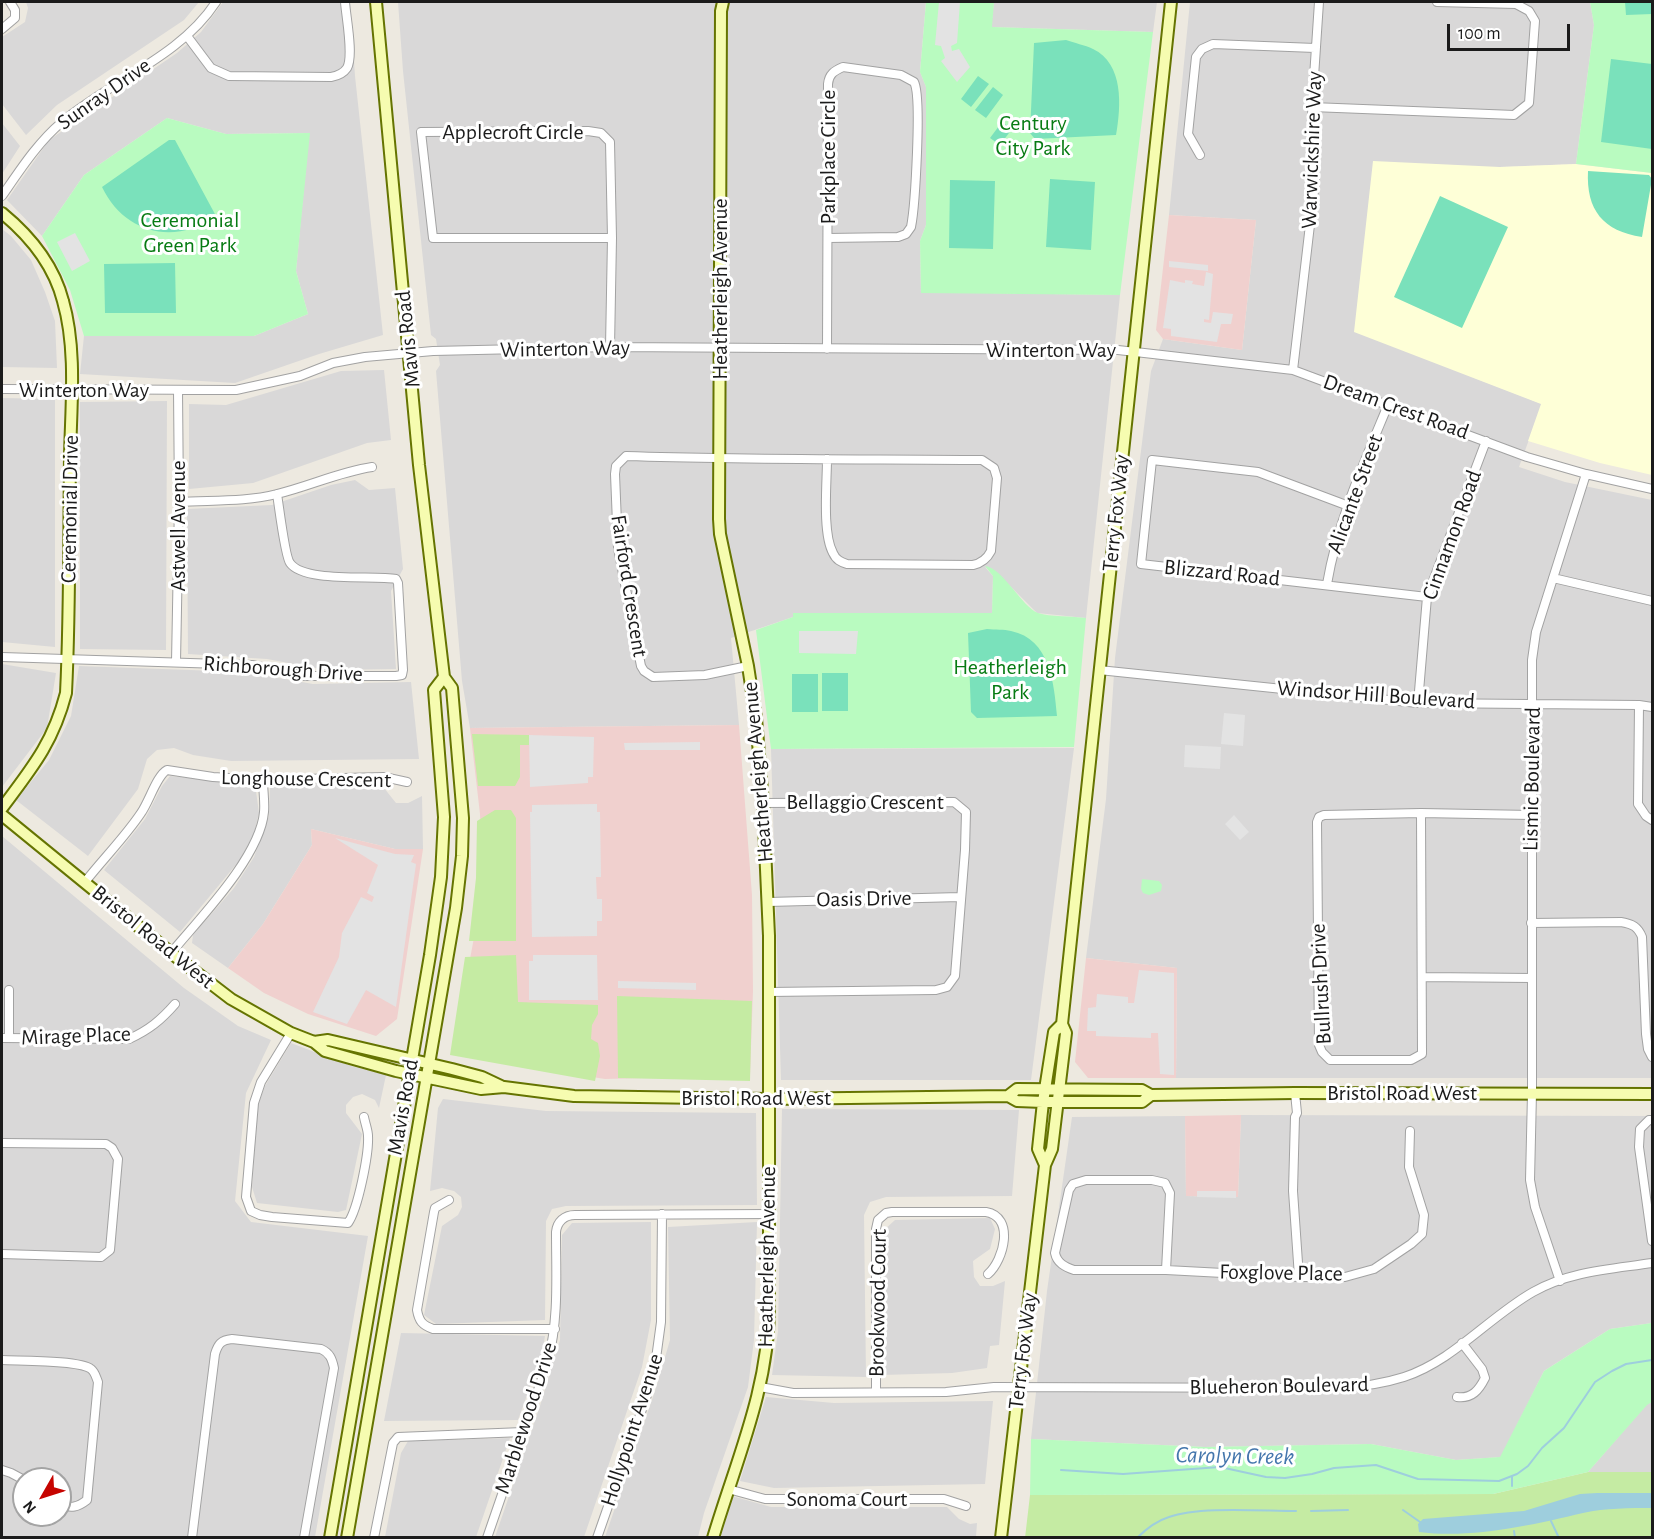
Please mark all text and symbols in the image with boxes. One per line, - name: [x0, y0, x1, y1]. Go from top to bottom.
- scale bar: [1450, 12, 1573, 50]
- text: 100 m: [1458, 25, 1501, 43]
- street label: Sunray Drive: [52, 52, 156, 136]
- street label: Warwickshire Way: [1296, 71, 1328, 229]
- street label: Parkplace Circle: [815, 90, 841, 224]
- park label: Century City Park: [996, 110, 1070, 162]
- street label: Applecroft Circle: [442, 119, 584, 145]
- street label: Heatherleigh Avenue: [707, 198, 733, 380]
- park label: Ceremonial Green Park: [141, 207, 239, 258]
- street label: Mavis Road: [390, 289, 426, 389]
- street label: Winterton Way: [500, 335, 630, 363]
- street label: Winterton Way: [986, 337, 1116, 363]
- street label: Dream Crest Road: [1319, 368, 1473, 446]
- street label: Winterton Way: [19, 377, 149, 403]
- street label: Alicante Street: [1321, 431, 1389, 557]
- street label: Ceremonial Drive: [56, 435, 84, 583]
- street label: Terry Fox Way: [1097, 453, 1135, 573]
- street label: Astwell Avenue: [165, 460, 191, 592]
- street label: Cinnamon Road: [1416, 467, 1488, 603]
- street label: Fairford Crescent: [605, 513, 653, 659]
- street label: Blizzard Road: [1163, 554, 1281, 592]
- street label: Richborough Drive: [202, 650, 364, 688]
- park label: Heatherleigh Park: [953, 654, 1067, 706]
- street label: Windsor Hill Boulevard: [1276, 675, 1476, 715]
- street label: Heatherleigh Avenue: [737, 680, 779, 864]
- street label: Lismic Boulevard: [1518, 707, 1546, 851]
- street label: Longhouse Crescent: [221, 764, 391, 794]
- street label: Bellaggio Crescent: [786, 789, 944, 815]
- street label: Bristol Road West: [86, 880, 220, 994]
- street label: Oasis Drive: [816, 885, 912, 913]
- street label: Bullrush Drive: [1305, 923, 1337, 1045]
- street label: Mirage Place: [21, 1021, 131, 1051]
- street label: Mavis Road: [382, 1057, 424, 1157]
- street label: Bristol Road West: [1327, 1080, 1477, 1106]
- street label: Bristol Road West: [681, 1085, 831, 1111]
- street label: Heatherleigh Avenue: [752, 1166, 782, 1348]
- street label: Brookwood Court: [864, 1229, 892, 1377]
- street label: Foxglove Place: [1219, 1259, 1343, 1287]
- street label: Terry Fox Way: [1003, 1291, 1043, 1411]
- street label: Marblewood Drive: [489, 1339, 563, 1497]
- street label: Hollypoint Avenue: [595, 1350, 669, 1510]
- street label: Blueheron Boulevard: [1189, 1371, 1369, 1401]
- water label: Carolyn Creek: [1175, 1441, 1295, 1471]
- north arrow: [12, 1467, 72, 1527]
- street label: Sonoma Court: [787, 1486, 907, 1512]
- text: N: [20, 1498, 39, 1516]

